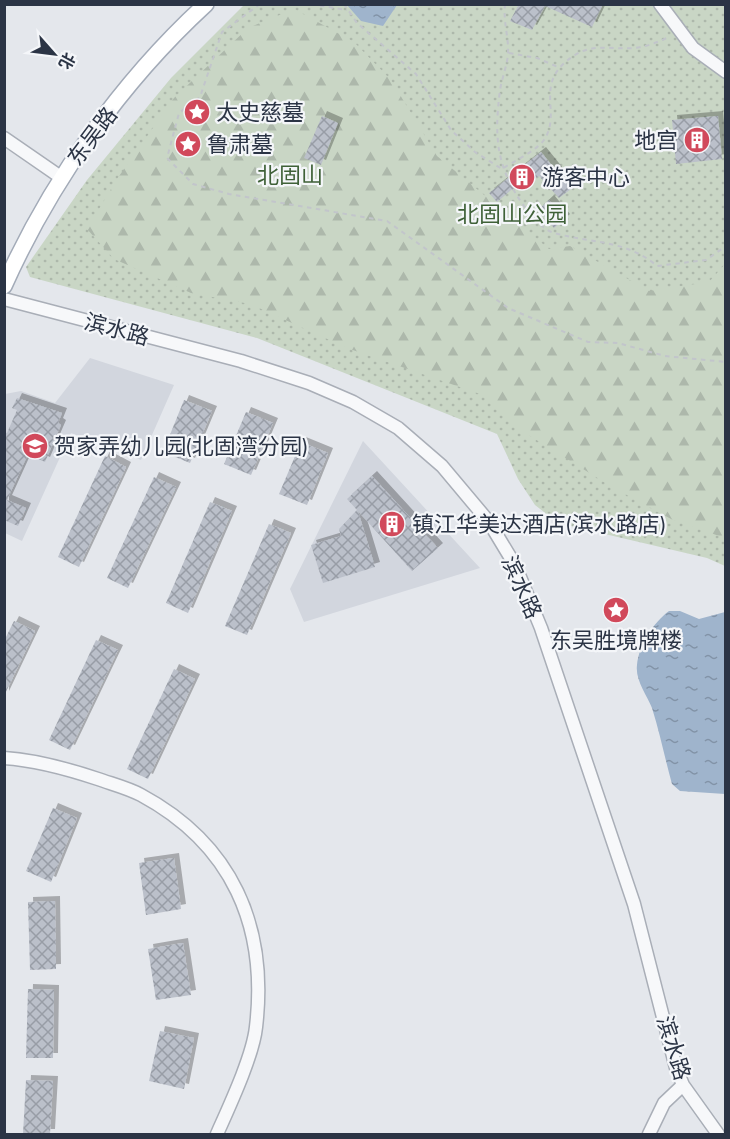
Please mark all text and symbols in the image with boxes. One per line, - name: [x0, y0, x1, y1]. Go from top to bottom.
- north arrow: [24, 24, 84, 84]
- text: 北: [53, 48, 82, 74]
- place label: 太史慈墓: [216, 95, 304, 129]
- place icon: 太史慈墓: [182, 97, 212, 127]
- street label: 东吴路: [59, 99, 125, 173]
- place label: 地宫: [634, 123, 678, 157]
- building icon: 地宫: [682, 125, 712, 155]
- place label: 鲁肃墓: [207, 127, 273, 161]
- place icon: 鲁肃墓: [173, 129, 203, 159]
- park label: 北固山: [257, 158, 323, 192]
- place label: 游客中心: [542, 160, 630, 194]
- building icon: 游客中心: [507, 162, 537, 192]
- park label: 北固山公园: [457, 197, 567, 231]
- street label: 滨水路: [81, 304, 153, 354]
- place label: 贺家弄幼儿园(北固湾分园): [54, 429, 308, 463]
- school or university icon: 贺家弄幼儿园(北固湾分园): [20, 431, 50, 461]
- place label: 镇江华美达酒店(滨水路店): [412, 507, 666, 541]
- building icon: 镇江华美达酒店(滨水路店): [377, 509, 407, 539]
- street label: 滨水路: [493, 550, 551, 624]
- place icon: 东吴胜境牌楼: [601, 595, 631, 625]
- place label: 东吴胜境牌楼: [550, 623, 682, 657]
- street label: 滨水路: [648, 1011, 700, 1085]

